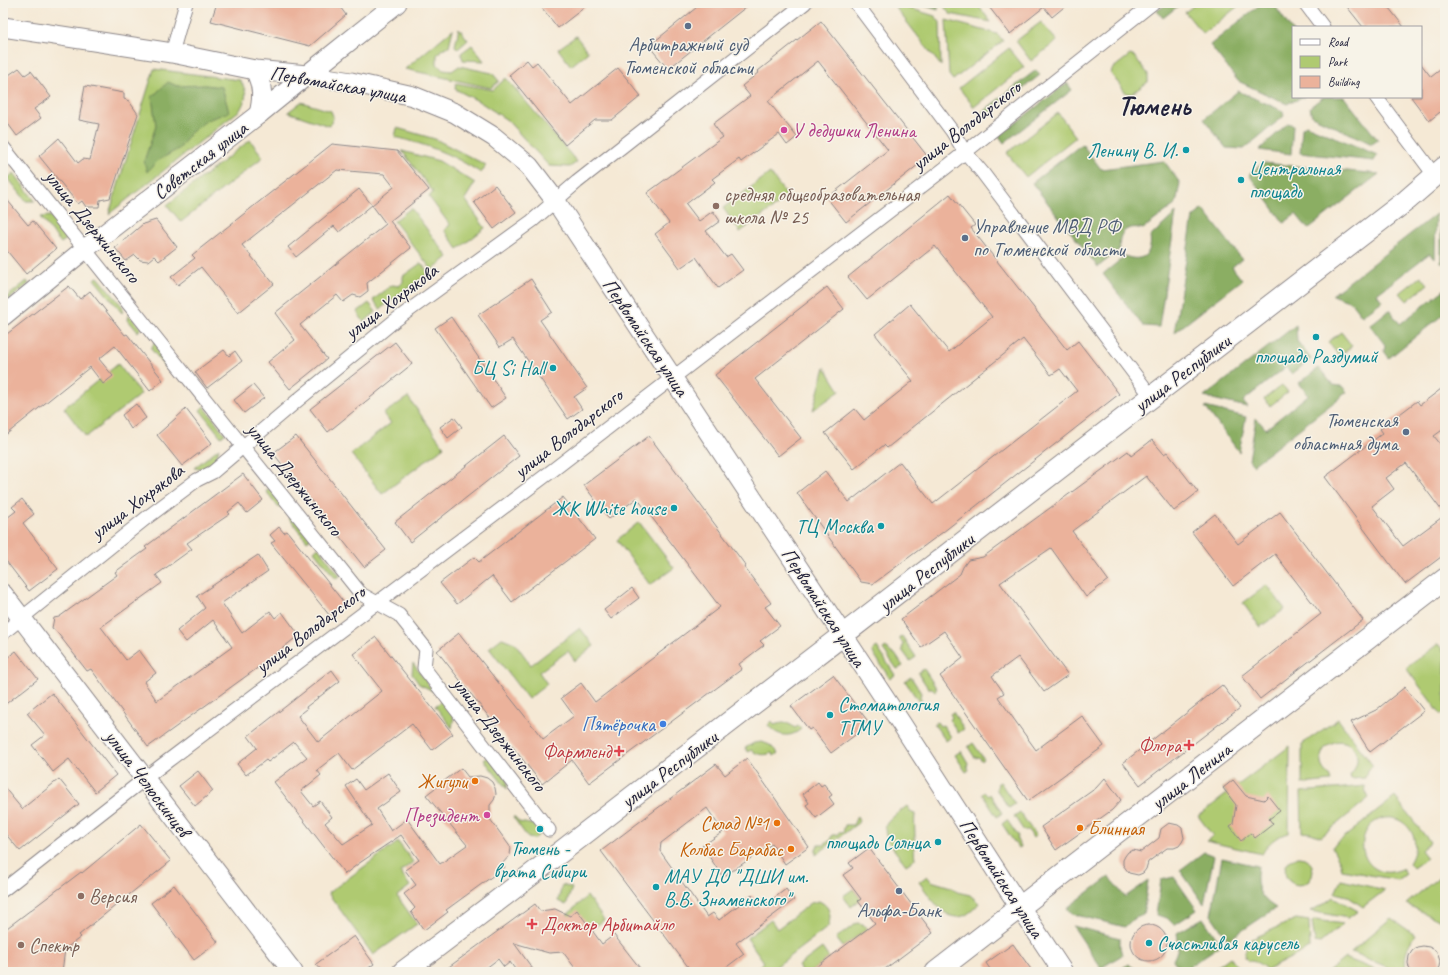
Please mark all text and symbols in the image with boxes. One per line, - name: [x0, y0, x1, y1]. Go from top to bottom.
- marker: Арбитражный суд Тюменской области: [683, 21, 693, 31]
- legend: [1292, 26, 1422, 98]
- place label: Арбитражный суд Тюменской области: [623, 32, 754, 80]
- text: Road: [1328, 34, 1350, 50]
- text: Park: [1328, 54, 1349, 70]
- street label: Первомайская улица: [268, 60, 410, 109]
- street label: улица Володарского: [906, 74, 1027, 176]
- text: Building: [1328, 74, 1360, 90]
- district label: Тюмень: [1118, 88, 1193, 123]
- street label: Советская улица: [148, 115, 253, 205]
- place label: У дедушки Ленина: [792, 118, 917, 143]
- marker: У дедушки Ленина: [779, 125, 789, 135]
- place label: Ленину В. И.: [1087, 138, 1178, 163]
- marker: Ленину В. И.: [1181, 145, 1191, 155]
- place label: Центральная площадь: [1249, 156, 1341, 204]
- street label: улица Дзержинского: [39, 164, 147, 289]
- marker: Центральная площадь: [1236, 175, 1246, 185]
- place label: средняя общеобразовательная школа № 25: [724, 182, 921, 230]
- marker: средняя общеобразовательная школа № 25: [711, 201, 721, 211]
- place label: Управление МВД РФ по Тюменской области: [973, 214, 1127, 262]
- marker: Управление МВД РФ по Тюменской области: [960, 233, 970, 243]
- street label: улица Хохрякова: [339, 257, 444, 345]
- street label: Первомайская улица: [597, 273, 695, 403]
- street label: улица Республики: [1128, 328, 1237, 418]
- marker: площадь Раздумий: [1311, 332, 1321, 342]
- place label: площадь Раздумий: [1254, 344, 1379, 369]
- place label: БЦ Si Hall: [472, 356, 549, 381]
- marker: БЦ Si Hall: [548, 363, 558, 373]
- street label: улица Володарского: [508, 382, 629, 484]
- place label: Тюменская областная дума: [1293, 408, 1400, 456]
- street label: улица Дзержинского: [241, 417, 349, 542]
- marker: Тюменская областная дума: [1401, 427, 1411, 437]
- street label: улица Хохрякова: [85, 457, 190, 545]
- place label: ЖК White house: [552, 496, 667, 521]
- marker: ЖК White house: [669, 503, 679, 513]
- place label: ТЦ Москва: [796, 514, 875, 539]
- marker: ТЦ Москва: [876, 521, 886, 531]
- street label: улица Республики: [873, 526, 980, 618]
- street label: Первомайская улица: [776, 543, 872, 673]
- street label: улица Володарского: [249, 579, 372, 680]
- street label: улица Дзержинского: [446, 671, 553, 797]
- place label: Стоматология ТГМУ: [838, 692, 940, 740]
- marker: Стоматология ТГМУ: [825, 710, 835, 720]
- place label: Пятёрочка: [582, 712, 657, 737]
- marker: Пятёрочка: [658, 719, 668, 729]
- street label: улица Челюскинцев: [99, 724, 198, 844]
- street label: улица Республики: [615, 724, 724, 814]
- place label: Флора: [1138, 733, 1183, 758]
- street label: улица Ленина: [1145, 736, 1238, 816]
- place label: Фармленд: [542, 739, 613, 764]
- marker: Флора: [1184, 740, 1194, 750]
- marker: Фармленд: [614, 746, 624, 756]
- place label: Жигули: [418, 769, 469, 794]
- marker: Жигули: [470, 776, 480, 786]
- place label: Президент: [404, 803, 481, 828]
- marker: Президент: [482, 810, 492, 820]
- place label: Склад №1: [700, 811, 770, 836]
- street label: Первомайская улица: [954, 814, 1050, 944]
- place label: Блинная: [1088, 816, 1146, 841]
- marker: Склад №1: [772, 818, 782, 828]
- marker: Блинная: [1075, 823, 1085, 833]
- marker: Тюмень - врата Сибири: [535, 824, 545, 834]
- place label: площадь Солнца: [825, 830, 931, 855]
- place label: Тюмень - врата Сибири: [494, 836, 588, 884]
- place label: Колбас Барабас: [679, 837, 784, 862]
- marker: площадь Солнца: [933, 837, 943, 847]
- marker: Колбас Барабас: [786, 844, 796, 854]
- place label: МАУ ДО "ДШИ им. В.В. Знаменского": [664, 864, 808, 912]
- marker: МАУ ДО "ДШИ им. В.В. Знаменского": [651, 882, 661, 892]
- place label: Версия: [89, 884, 138, 909]
- marker: Альфа-Банк: [894, 886, 904, 896]
- marker: Версия: [76, 891, 86, 901]
- place label: Альфа-Банк: [857, 898, 943, 923]
- place label: Доктор Арбитайло: [541, 912, 675, 937]
- marker: Доктор Арбитайло: [526, 918, 538, 930]
- place label: Счастливая карусель: [1157, 931, 1300, 956]
- place label: Спектр: [29, 933, 80, 958]
- marker: Счастливая карусель: [1144, 938, 1154, 948]
- marker: Спектр: [16, 940, 26, 950]

